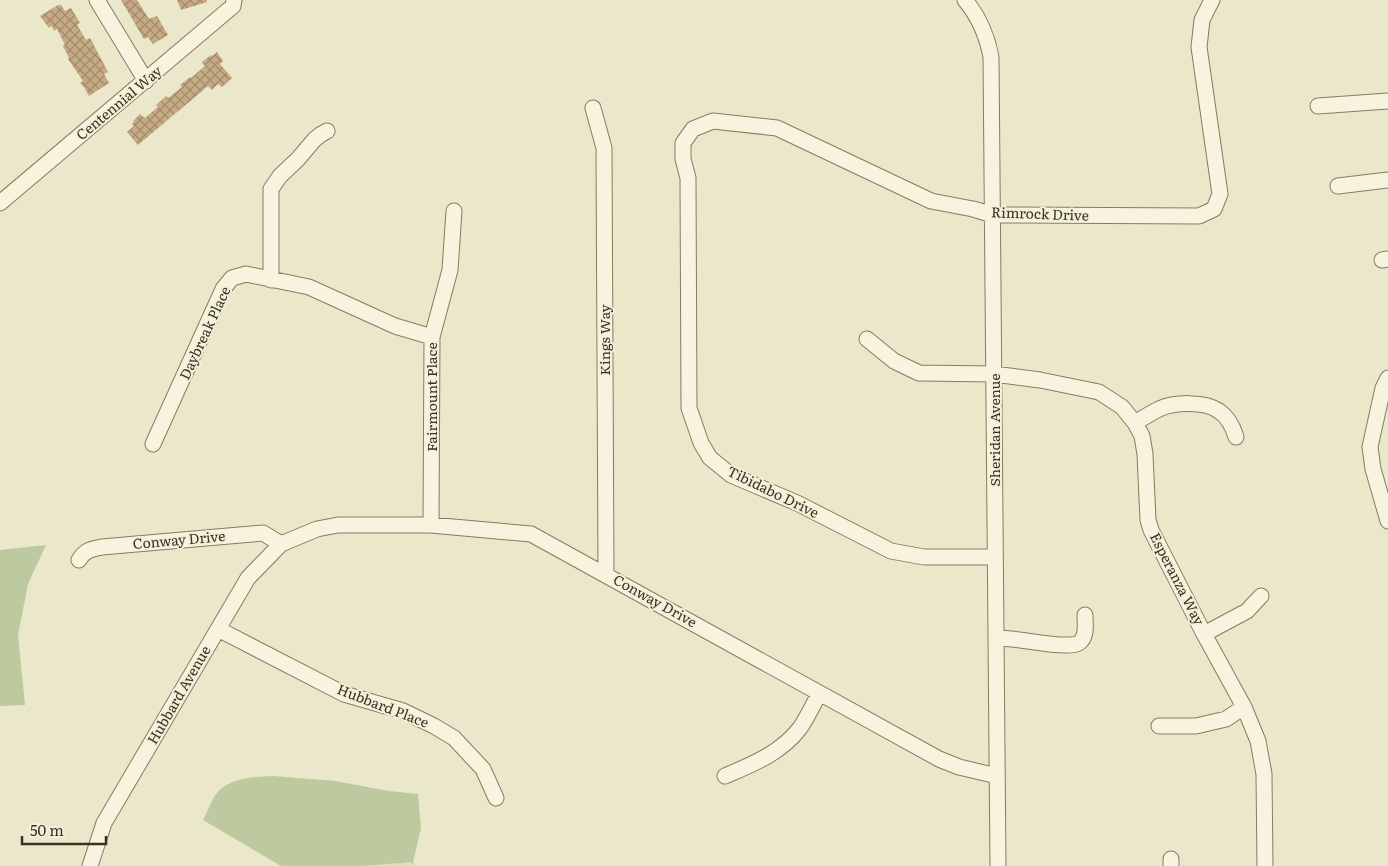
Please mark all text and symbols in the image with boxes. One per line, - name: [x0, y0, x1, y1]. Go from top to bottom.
- street label: Centennial Way: [71, 60, 166, 144]
- street label: Rimrock Drive: [991, 201, 1089, 225]
- street label: Daybreak Place: [174, 283, 235, 383]
- street label: Kings Way: [594, 304, 614, 376]
- street label: Fairmount Place: [421, 342, 441, 452]
- street label: Sheridan Avenue: [984, 373, 1004, 487]
- street label: Tibidabo Drive: [724, 460, 823, 522]
- street label: Conway Drive: [132, 525, 226, 553]
- street label: Esperanza Way: [1146, 529, 1210, 629]
- street label: Conway Drive: [610, 569, 701, 631]
- street label: Hubbard Avenue: [142, 641, 215, 748]
- street label: Hubbard Place: [335, 678, 432, 732]
- scale bar: [22, 814, 106, 846]
- text: 50 m: [30, 818, 64, 841]

